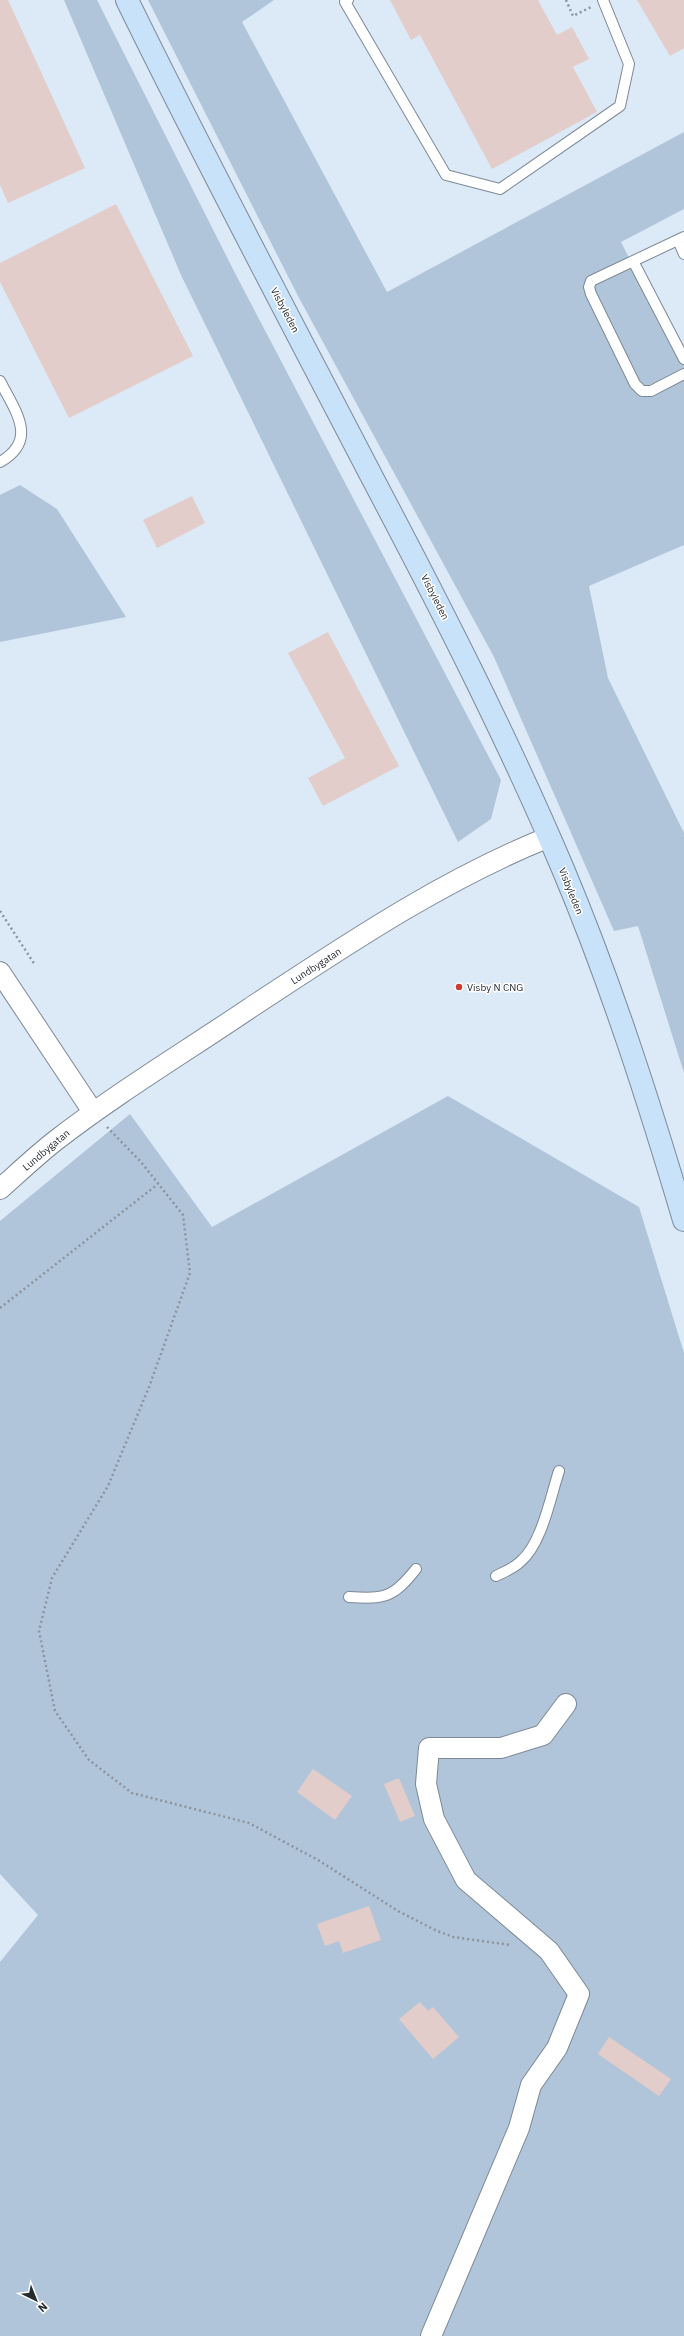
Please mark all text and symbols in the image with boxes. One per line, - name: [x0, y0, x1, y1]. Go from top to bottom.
- street label: Visbyleden: [268, 285, 302, 335]
- street label: Visbyleden: [418, 572, 452, 622]
- street label: Visbyleden: [556, 866, 586, 916]
- street label: Lundbygatan: [288, 945, 344, 987]
- place label: Visby N CNG: [467, 981, 523, 994]
- marker: Visby N CNG: [454, 982, 464, 992]
- street label: Lundbygatan: [20, 1126, 72, 1174]
- north arrow: [16, 2280, 56, 2320]
- text: N: [35, 2299, 51, 2315]

